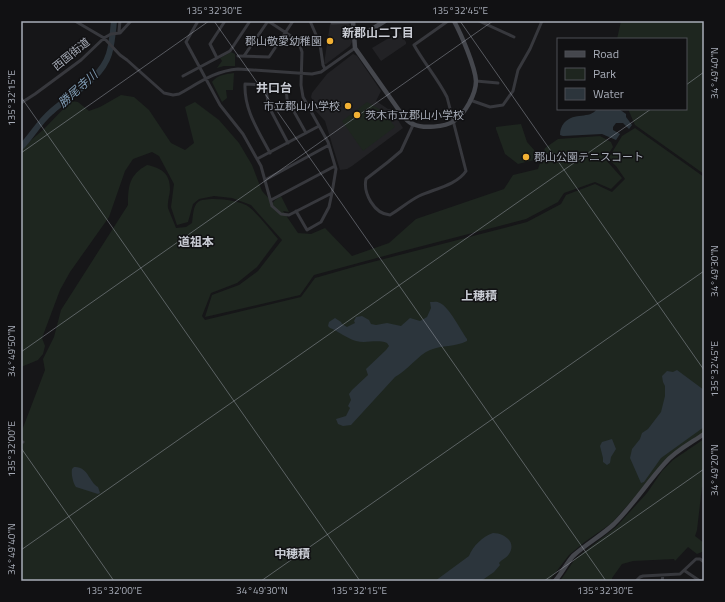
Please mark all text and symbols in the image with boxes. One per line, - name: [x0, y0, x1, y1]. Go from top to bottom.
- text: 135°32'30"E: [186, 3, 243, 18]
- text: 135°32'45"E: [432, 3, 489, 18]
- district label: 新郡山二丁目: [342, 23, 414, 42]
- place label: 郡山敬愛幼稚園: [245, 33, 322, 49]
- street label: 西国街道: [49, 34, 93, 74]
- marker: 郡山敬愛幼稚園: [325, 36, 335, 46]
- legend: [557, 38, 687, 110]
- text: Road: [593, 44, 619, 63]
- text: 34°49'40"N: [707, 47, 722, 99]
- water label: 勝尾寺川: [53, 64, 103, 112]
- text: Park: [593, 64, 616, 83]
- text: 135°32'15"E: [4, 69, 19, 126]
- district label: 井口台: [256, 78, 292, 97]
- text: Water: [593, 84, 624, 103]
- place label: 市立郡山小学校: [263, 98, 340, 114]
- marker: 市立郡山小学校: [343, 101, 353, 111]
- place label: 茨木市立郡山小学校: [365, 107, 464, 123]
- marker: 茨木市立郡山小学校: [352, 110, 362, 120]
- place label: 郡山公園テニスコート: [534, 149, 644, 165]
- marker: 郡山公園テニスコート: [521, 152, 531, 162]
- district label: 道祖本: [178, 232, 214, 251]
- text: 34°49'30"N: [707, 245, 722, 297]
- district label: 上穂積: [461, 286, 497, 305]
- text: 34°49'50"N: [4, 325, 19, 377]
- text: 135°32'45"E: [707, 340, 722, 397]
- text: 135°32'00"E: [4, 420, 19, 477]
- text: 34°49'20"N: [707, 444, 722, 496]
- text: 34°49'40"N: [4, 523, 19, 575]
- district label: 中穂積: [274, 544, 310, 563]
- text: 135°32'00"E: [86, 583, 143, 598]
- text: 34°49'30"N: [236, 583, 288, 598]
- text: 135°32'15"E: [331, 583, 388, 598]
- text: 135°32'30"E: [577, 583, 634, 598]

